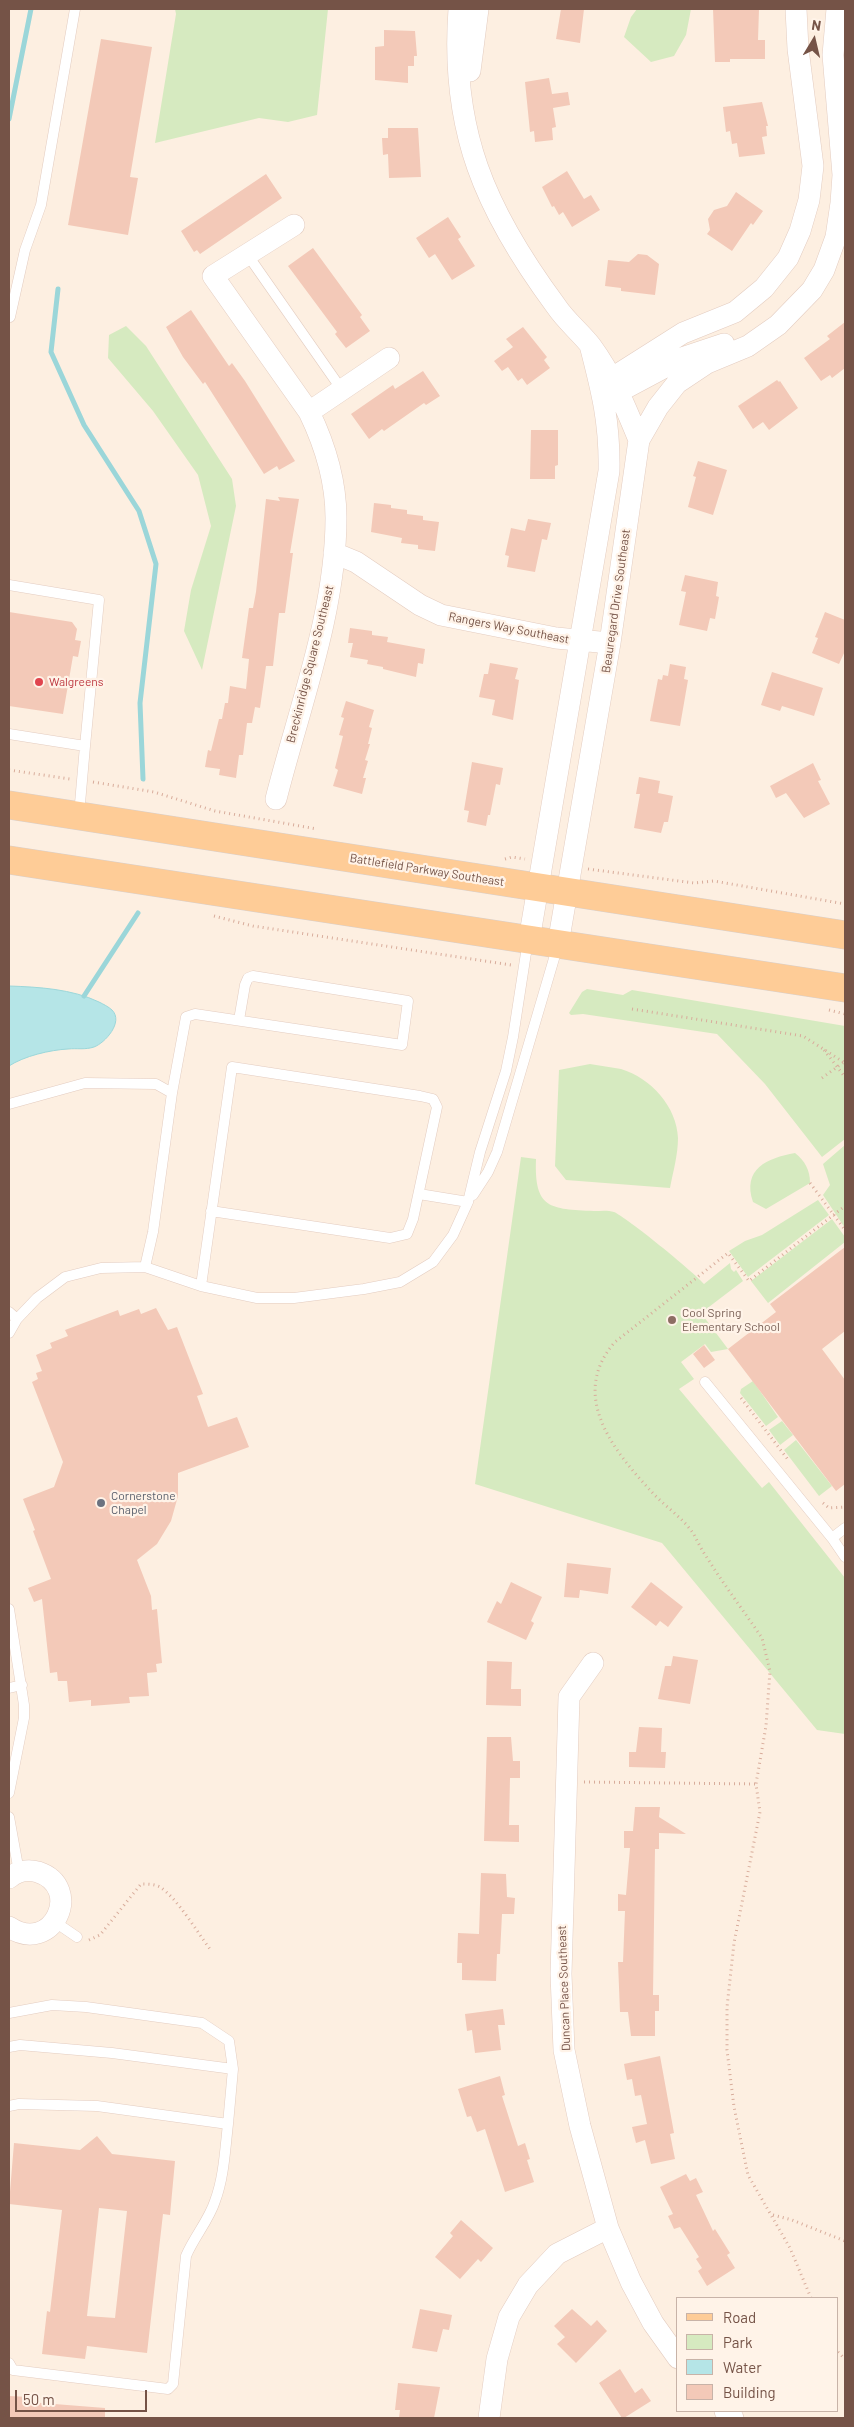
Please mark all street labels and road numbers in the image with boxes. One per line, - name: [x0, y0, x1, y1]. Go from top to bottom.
- street label: Beauregard Drive Southeast: [599, 528, 633, 674]
- street label: Breckinridge Square Southeast: [283, 584, 337, 744]
- street label: Rangers Way Southeast: [447, 609, 571, 647]
- street label: Battlefield Parkway Southeast: [349, 851, 505, 889]
- street label: Duncan Place Southeast: [555, 1925, 573, 2051]

